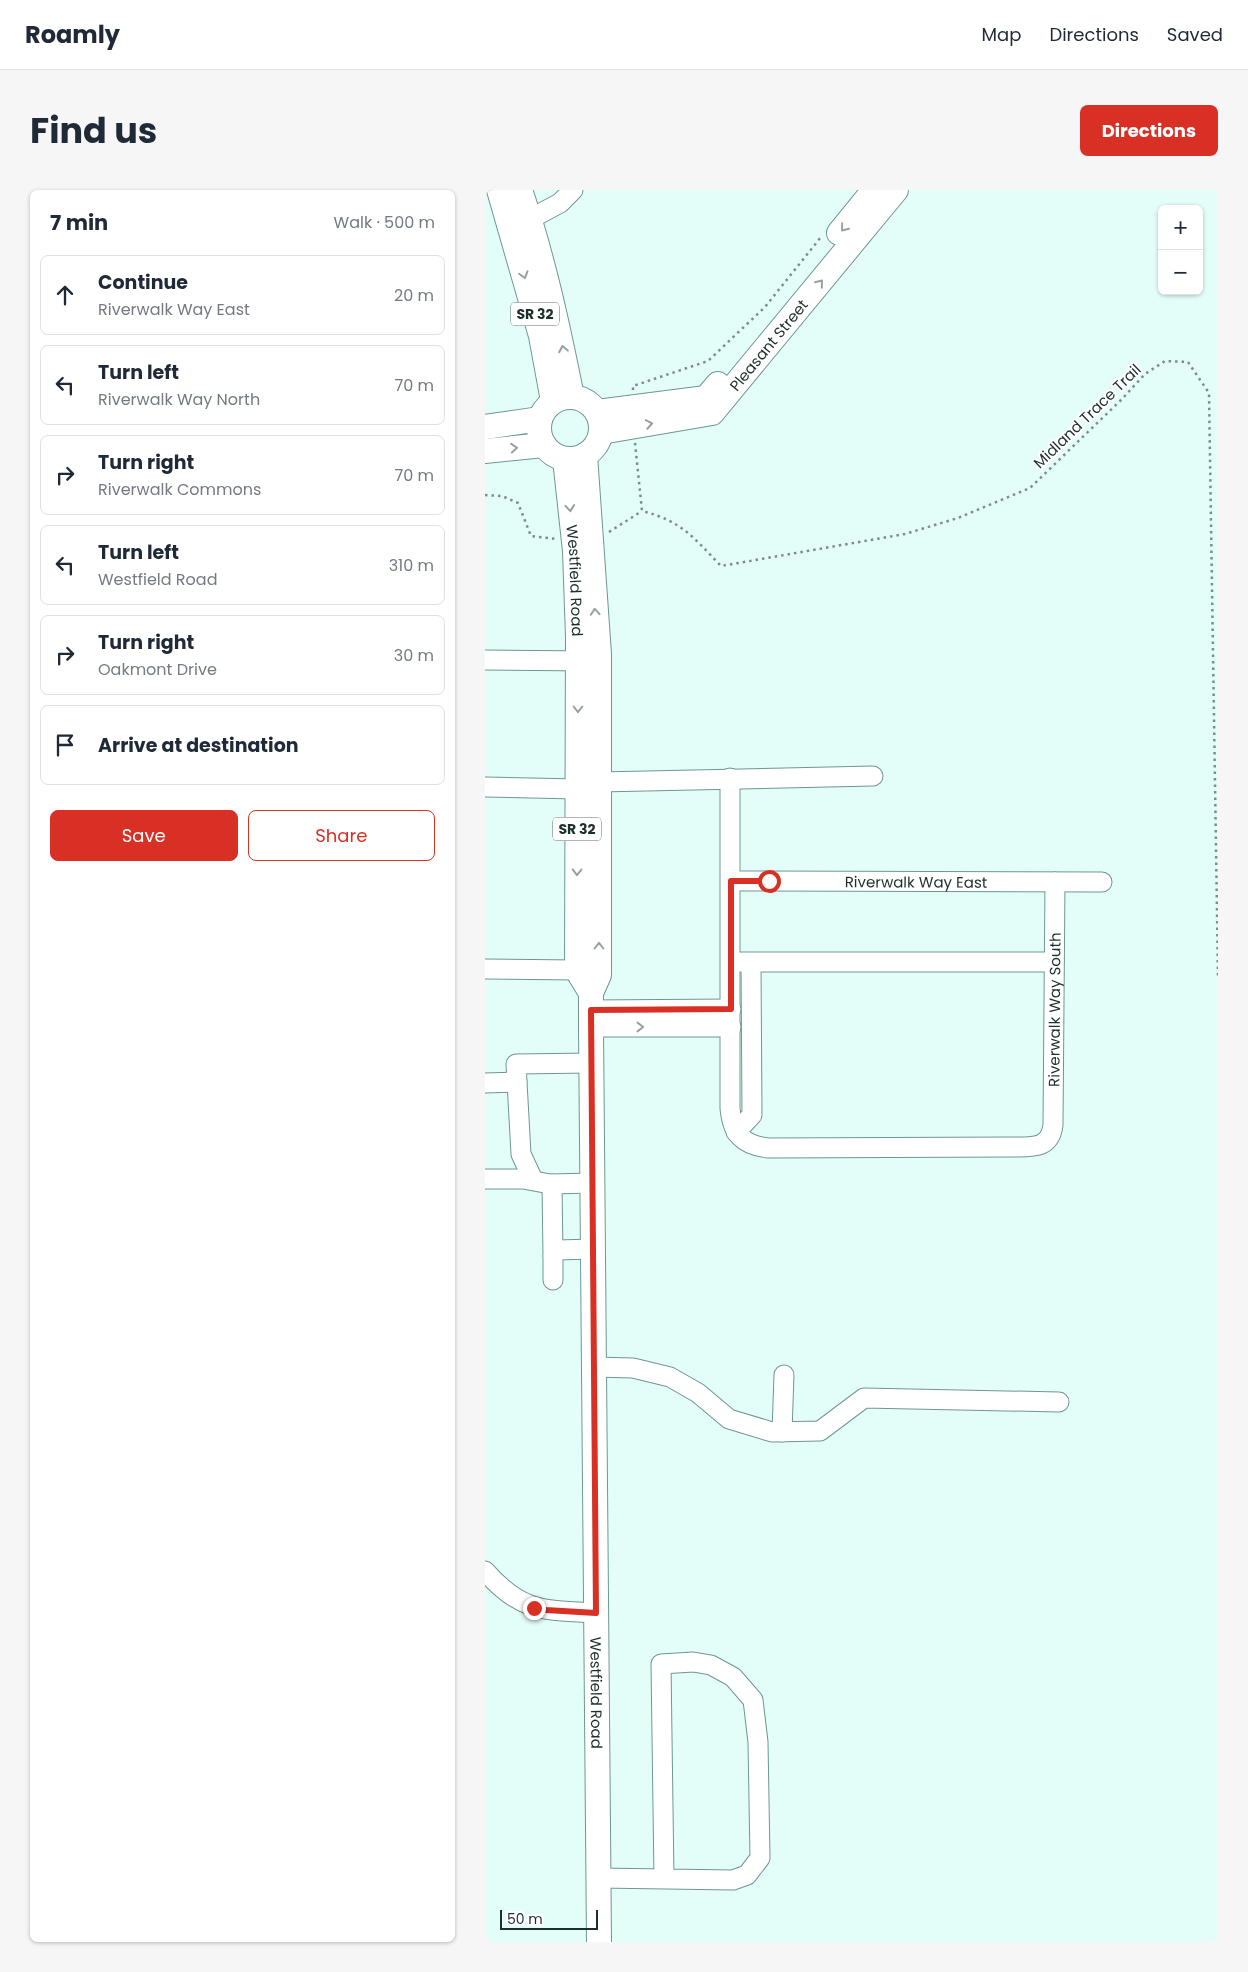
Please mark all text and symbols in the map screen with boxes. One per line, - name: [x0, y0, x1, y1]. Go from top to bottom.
- text: Roamly: [25, 18, 120, 51]
- text: Map: [982, 22, 1021, 47]
- text: Directions: [1049, 22, 1139, 47]
- text: Saved: [1167, 22, 1223, 47]
- button: Directions: [1080, 105, 1218, 156]
- text: Find us: [30, 106, 157, 155]
- map controls: [1158, 205, 1203, 295]
- button: +: [1158, 205, 1203, 250]
- text: 7 min: [50, 208, 108, 237]
- text: Walk · 500 m: [334, 211, 435, 234]
- one-way arrow: [841, 222, 849, 231]
- button: −: [1158, 250, 1203, 295]
- text: Continue: [98, 269, 188, 296]
- one-way arrow: [518, 271, 528, 279]
- one-way arrow: [814, 280, 822, 289]
- icon: ahead: [51, 281, 79, 309]
- text: 20 m: [394, 284, 434, 307]
- street label: Pleasant Street: [724, 295, 812, 395]
- text: Riverwalk Way East: [98, 298, 250, 321]
- road number: SR 32: [511, 302, 559, 326]
- one-way arrow: [558, 345, 568, 354]
- text: Turn left: [98, 359, 179, 386]
- street label: Midland Trace Trail: [1029, 359, 1145, 473]
- icon: left: [51, 371, 79, 399]
- text: 70 m: [394, 374, 434, 397]
- text: Riverwalk Way North: [98, 388, 260, 411]
- one-way arrow: [645, 419, 654, 429]
- one-way arrow: [511, 443, 519, 454]
- text: Turn right: [98, 449, 194, 476]
- icon: right: [51, 461, 79, 489]
- text: 70 m: [394, 464, 434, 487]
- text: Riverwalk Commons: [98, 478, 261, 501]
- one-way arrow: [564, 504, 575, 512]
- street label: Westfield Road: [562, 523, 588, 637]
- text: Turn left: [98, 539, 179, 566]
- icon: left: [51, 551, 79, 579]
- text: 310 m: [389, 554, 434, 577]
- text: Westfield Road: [98, 568, 217, 591]
- one-way arrow: [590, 608, 601, 616]
- text: Turn right: [98, 629, 194, 656]
- icon: right: [51, 641, 79, 669]
- text: 30 m: [394, 644, 434, 667]
- text: Oakmont Drive: [98, 658, 217, 681]
- one-way arrow: [573, 706, 583, 713]
- icon: arrive: [51, 731, 79, 759]
- text: Arrive at destination: [98, 732, 299, 759]
- button: Save: [50, 810, 238, 861]
- button: Share: [248, 810, 435, 861]
- road number: SR 32: [553, 818, 601, 840]
- one-way arrow: [572, 868, 582, 876]
- route start: [758, 870, 781, 893]
- street label: Riverwalk Way East: [845, 871, 987, 892]
- street label: Riverwalk Way South: [1043, 932, 1065, 1087]
- one-way arrow: [594, 942, 604, 950]
- one-way arrow: [636, 1022, 644, 1032]
- route end: [523, 1597, 546, 1620]
- street label: Westfield Road: [586, 1637, 608, 1749]
- scale bar: [500, 1907, 597, 1930]
- text: 50 m: [507, 1909, 543, 1929]

